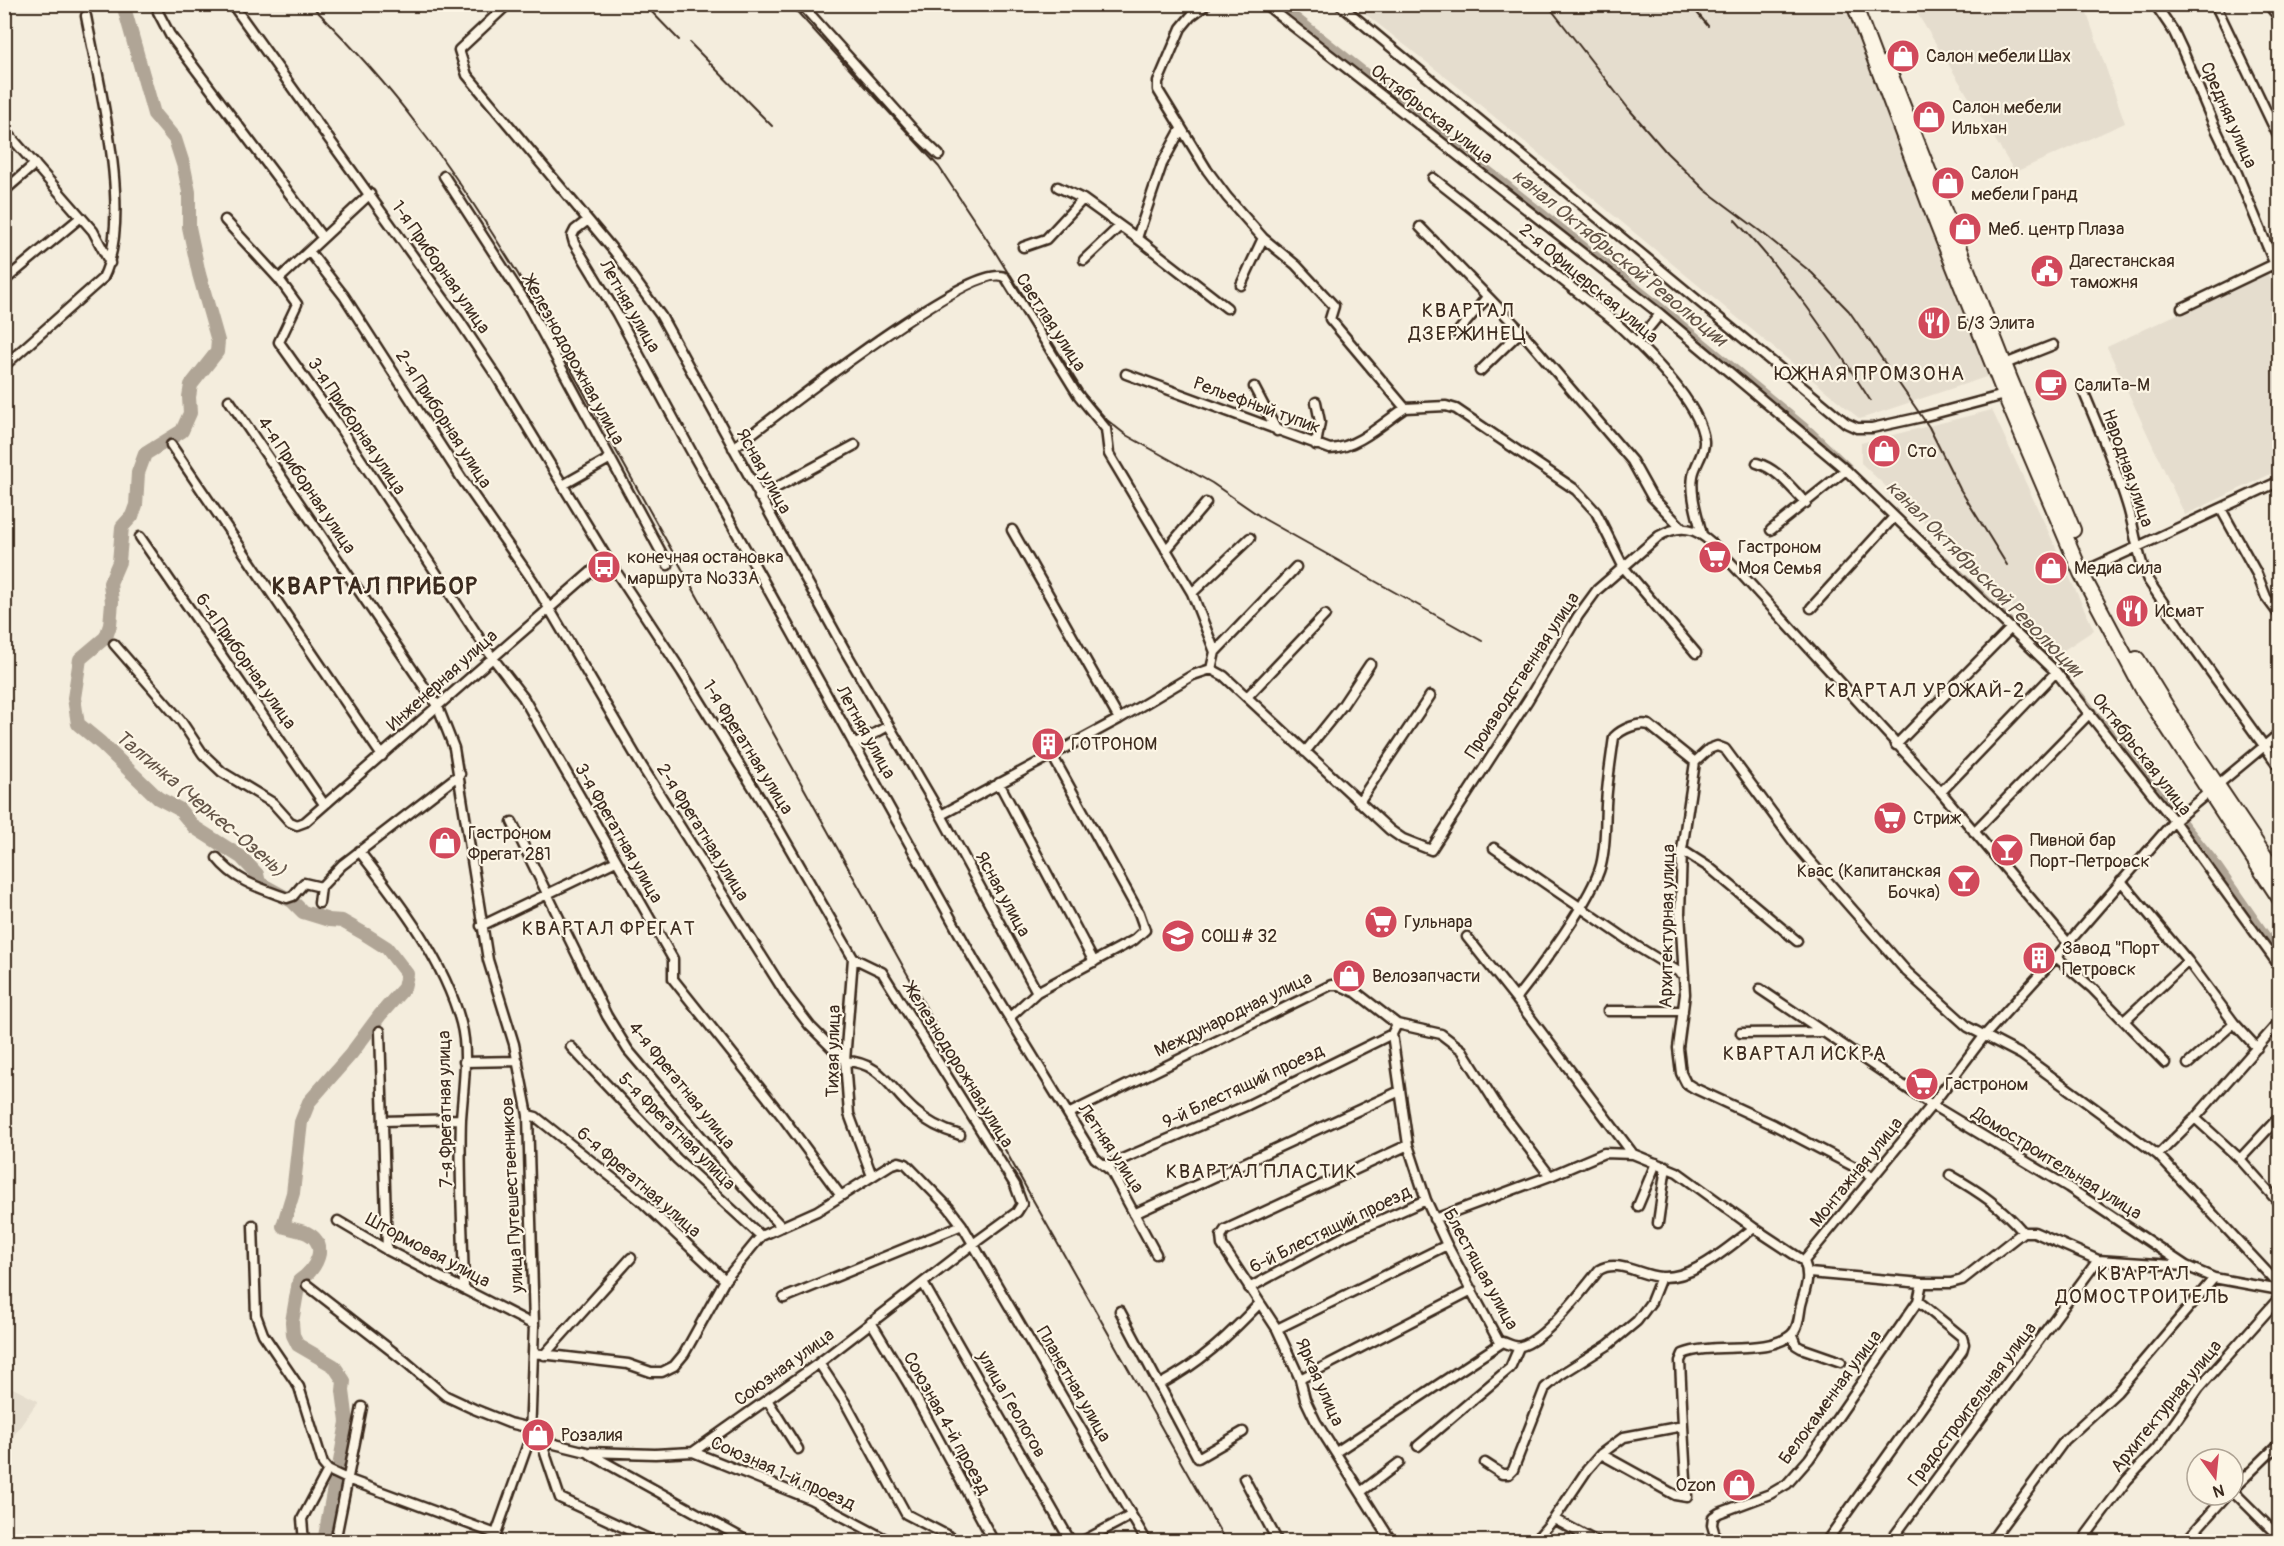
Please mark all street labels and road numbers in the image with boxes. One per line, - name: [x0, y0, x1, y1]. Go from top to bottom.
- street label: Средняя улица: [2195, 58, 2262, 172]
- street label: Октябрьская улица: [1366, 59, 1498, 169]
- street label: 1-я Приборная улица: [386, 196, 495, 338]
- street label: 2-я Офицерская улица: [1514, 218, 1663, 348]
- street label: Летняя улица: [593, 255, 665, 357]
- street label: Железнодорожная улица: [516, 269, 630, 449]
- street label: Светлая улица: [1010, 269, 1091, 376]
- street label: 2-я Приборная улица: [390, 346, 497, 493]
- street label: 3-я Приборная улица: [302, 353, 411, 499]
- street label: Рельефный тупик: [1190, 372, 1323, 439]
- street label: Народная улица: [2097, 406, 2158, 530]
- street label: 4-я Приборная улица: [252, 412, 361, 558]
- street label: Ясная улица: [731, 425, 796, 518]
- street label: Производственная улица: [1460, 588, 1585, 763]
- street label: 6-я Приборная улица: [190, 589, 301, 734]
- street label: Инженерная улица: [382, 625, 502, 736]
- street label: 1-я Фрегатная улица: [697, 676, 798, 819]
- street label: Летняя улица: [830, 681, 901, 783]
- street label: Октябрьская улица: [2087, 688, 2197, 820]
- street label: 3-я Фрегатная улица: [569, 759, 668, 907]
- street label: 2-я Фрегатная улица: [651, 759, 754, 905]
- street label: Архитектурная улица: [1655, 844, 1680, 1008]
- street label: Ясная улица: [970, 848, 1035, 941]
- street label: Международная улица: [1151, 966, 1316, 1063]
- street label: Железнодорожная улица: [897, 976, 1019, 1152]
- street label: Тихая улица: [821, 1005, 846, 1097]
- street label: 4-я Фрегатная улица: [623, 1017, 740, 1154]
- street label: 7-я Фрегатная улица: [433, 1030, 458, 1188]
- street label: 9-й Блестящий проезд: [1159, 1039, 1328, 1134]
- street label: 5-я Фрегатная улица: [613, 1068, 740, 1195]
- street label: улица Путешественников: [496, 1096, 529, 1294]
- street label: Летняя улица: [1072, 1098, 1149, 1198]
- street label: Домостроительная улица: [1967, 1101, 2146, 1225]
- street label: Монтажная улица: [1805, 1113, 1908, 1232]
- street label: 6-я Фрегатная улица: [571, 1122, 706, 1243]
- street label: 6-й Блестящий проезд: [1246, 1180, 1415, 1279]
- street label: Блестящая улица: [1438, 1204, 1523, 1334]
- street label: Штормовая улица: [362, 1208, 494, 1293]
- street label: Градостроительная улица: [1903, 1317, 2042, 1491]
- street label: Планетная улица: [1031, 1322, 1116, 1446]
- street label: Союзная улица: [730, 1323, 839, 1411]
- street label: Белокаменная улица: [1774, 1326, 1887, 1469]
- street label: Яркая улица: [1290, 1335, 1349, 1430]
- street label: Архитектурная улица: [2106, 1335, 2227, 1477]
- street label: улица Геологов: [971, 1346, 1051, 1462]
- street label: Союзная 4-й проезд: [898, 1348, 995, 1499]
- street label: Союзная 1-й проезд: [707, 1431, 859, 1516]

